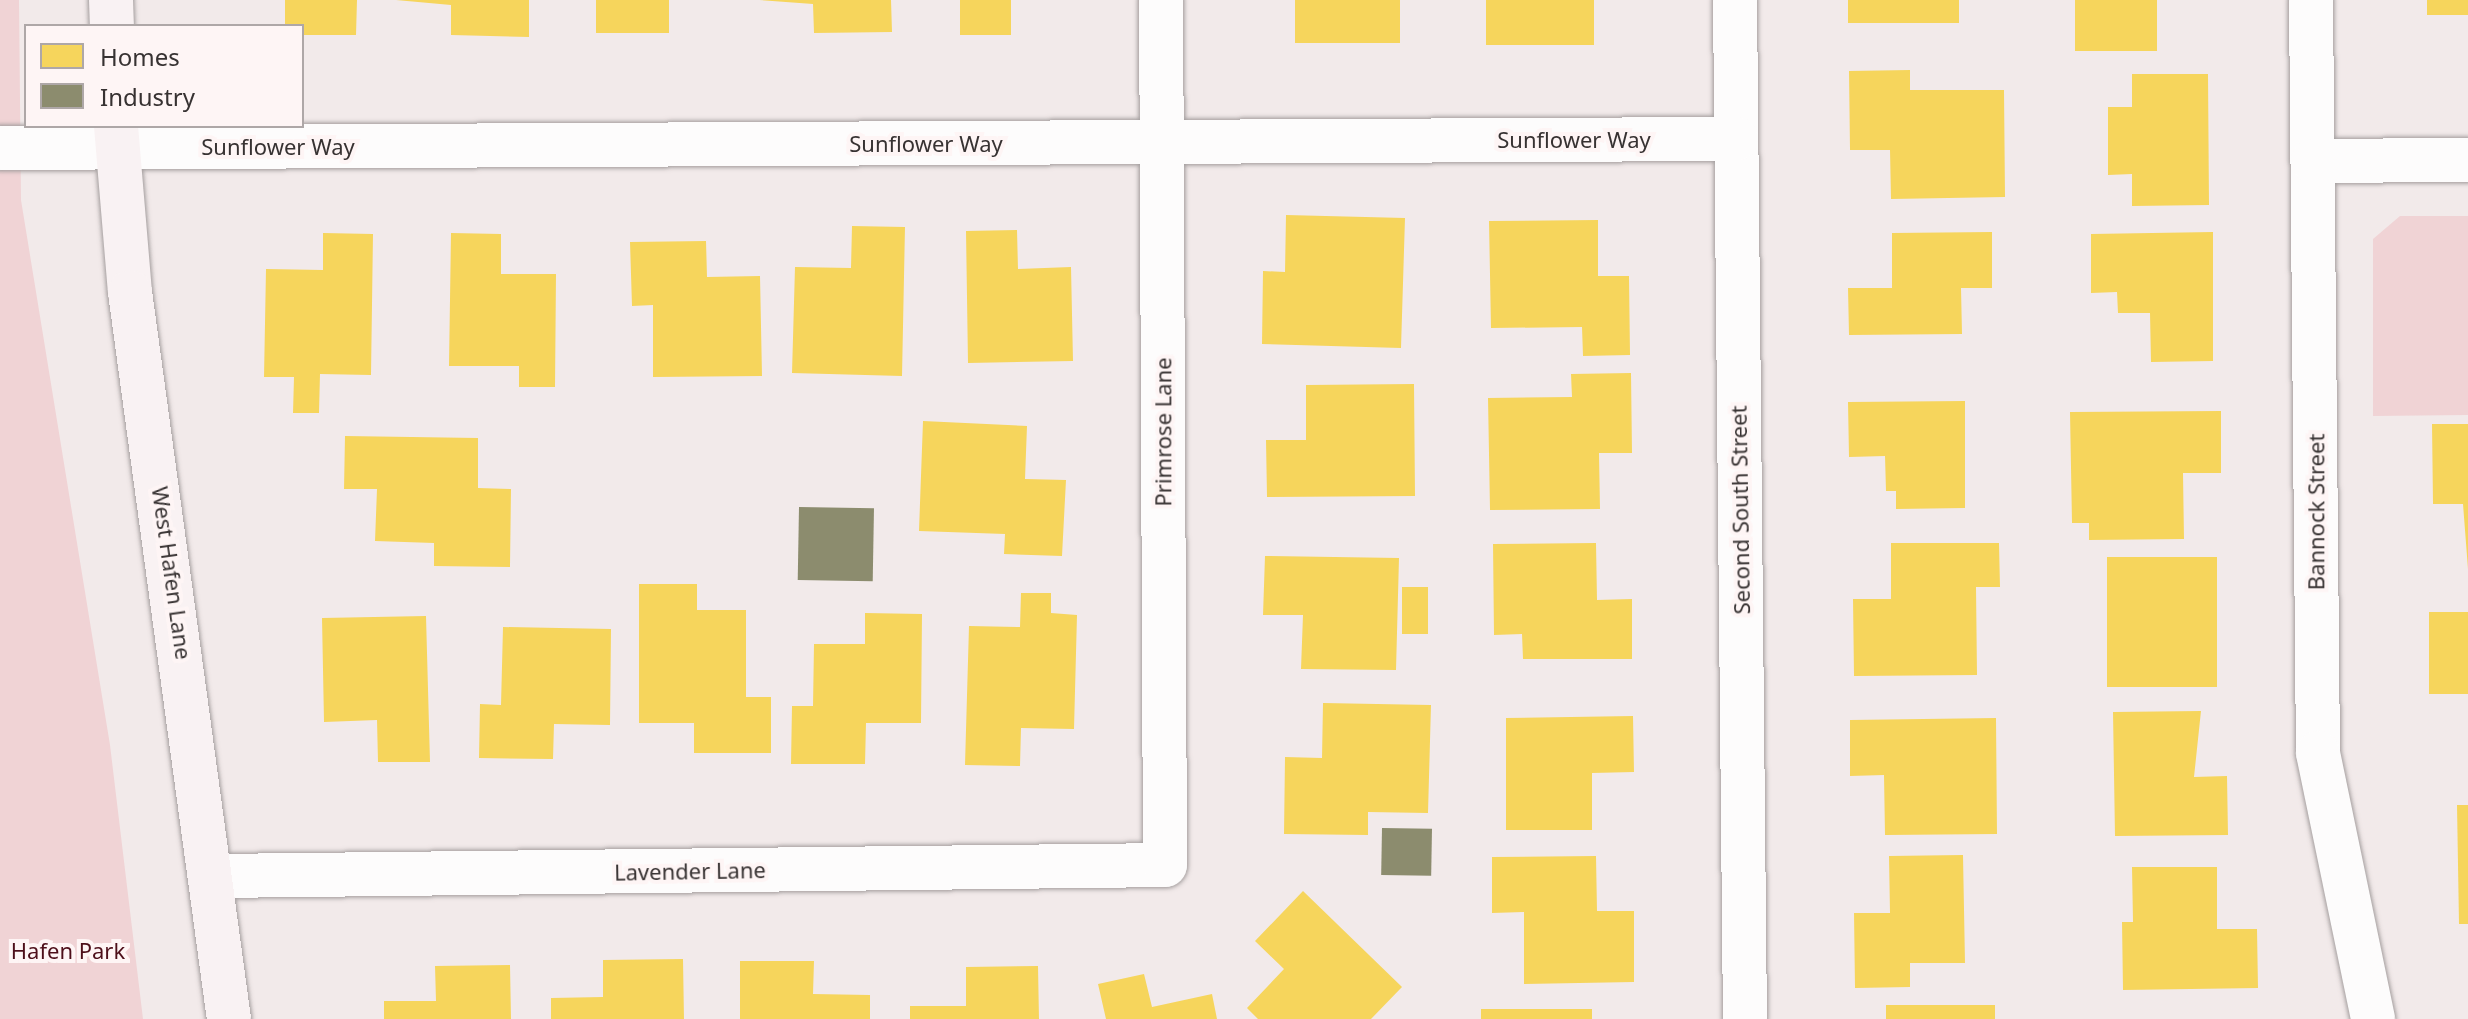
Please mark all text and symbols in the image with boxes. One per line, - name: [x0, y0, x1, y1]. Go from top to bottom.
- legend: [24, 24, 304, 128]
- text: Homes: [100, 40, 180, 73]
- text: Industry: [100, 80, 195, 113]
- street label: Sunflower Way: [1497, 127, 1651, 153]
- street label: Sunflower Way: [849, 131, 1003, 157]
- street label: Sunflower Way: [201, 134, 355, 160]
- street label: Primrose Lane: [1150, 357, 1176, 507]
- street label: Second South Street: [1725, 405, 1755, 615]
- street label: Bannock Street: [2303, 434, 2329, 590]
- street label: West Hafen Lane: [147, 485, 197, 661]
- street label: Lavender Lane: [614, 856, 766, 886]
- park label: Hafen Park: [11, 938, 125, 964]

